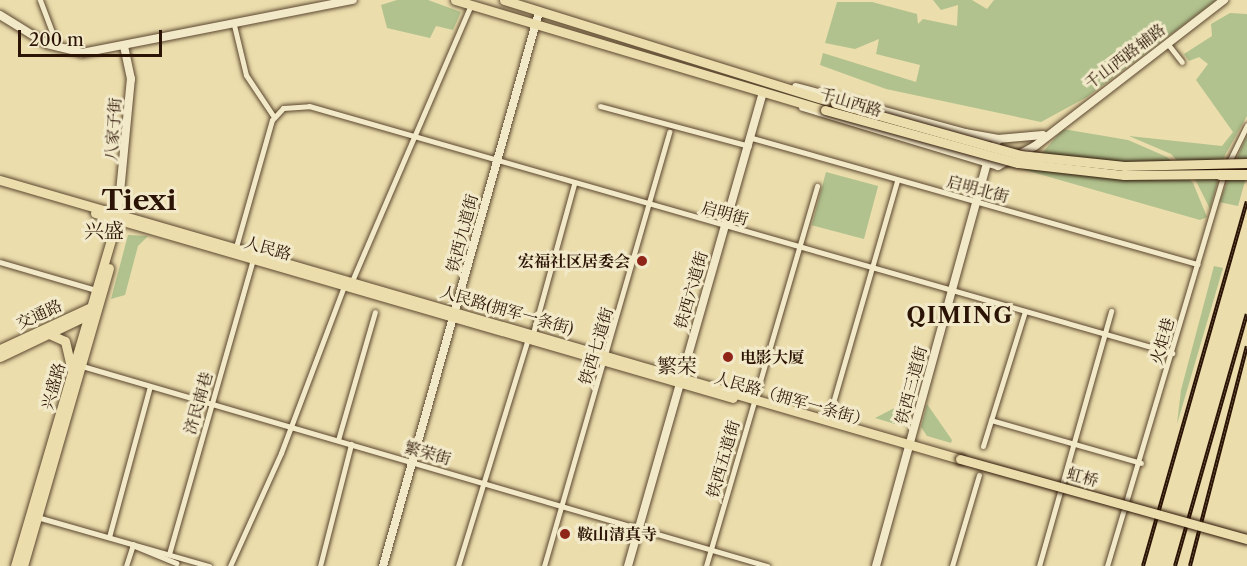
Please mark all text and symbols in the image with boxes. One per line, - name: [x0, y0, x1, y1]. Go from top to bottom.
- scale bar: [21, 18, 165, 56]
- street label: 千山西路辅路: [1081, 19, 1169, 93]
- text: 200 m: [29, 29, 84, 51]
- street label: 千山西路: [818, 83, 884, 121]
- street label: 八家子街: [101, 96, 125, 162]
- street label: 启明北街: [945, 171, 1011, 207]
- district label: Tiexi: [102, 183, 176, 217]
- street label: 铁西九道街: [442, 192, 482, 274]
- street label: 启明街: [699, 197, 751, 229]
- district label: 兴盛: [84, 219, 124, 243]
- street label: 人民路: [242, 232, 294, 264]
- street label: 铁西六道街: [671, 249, 711, 331]
- place label: 宏福社区居委会: [518, 251, 630, 271]
- marker: 宏福社区居委会: [635, 254, 649, 268]
- street label: 人民路(拥军一条街): [438, 282, 576, 338]
- street label: 交通路: [13, 295, 65, 333]
- district label: QIMING: [906, 303, 1014, 329]
- street label: 铁西七道街: [575, 305, 617, 387]
- street label: 火炬巷: [1146, 315, 1178, 367]
- street label: 铁西三道街: [891, 344, 931, 426]
- place label: 电影大厦: [740, 347, 804, 367]
- marker: 电影大厦: [721, 350, 735, 364]
- district label: 繁荣: [657, 354, 697, 378]
- street label: 兴盛路: [37, 360, 69, 412]
- street label: 人民路（拥军一条街）: [712, 368, 872, 430]
- street label: 济民南巷: [180, 370, 216, 436]
- street label: 铁西五道街: [703, 418, 743, 500]
- street label: 繁荣街: [402, 437, 454, 469]
- street label: 虹桥: [1065, 463, 1101, 491]
- place label: 鞍山清真寺: [577, 524, 657, 544]
- marker: 鞍山清真寺: [558, 527, 572, 541]

